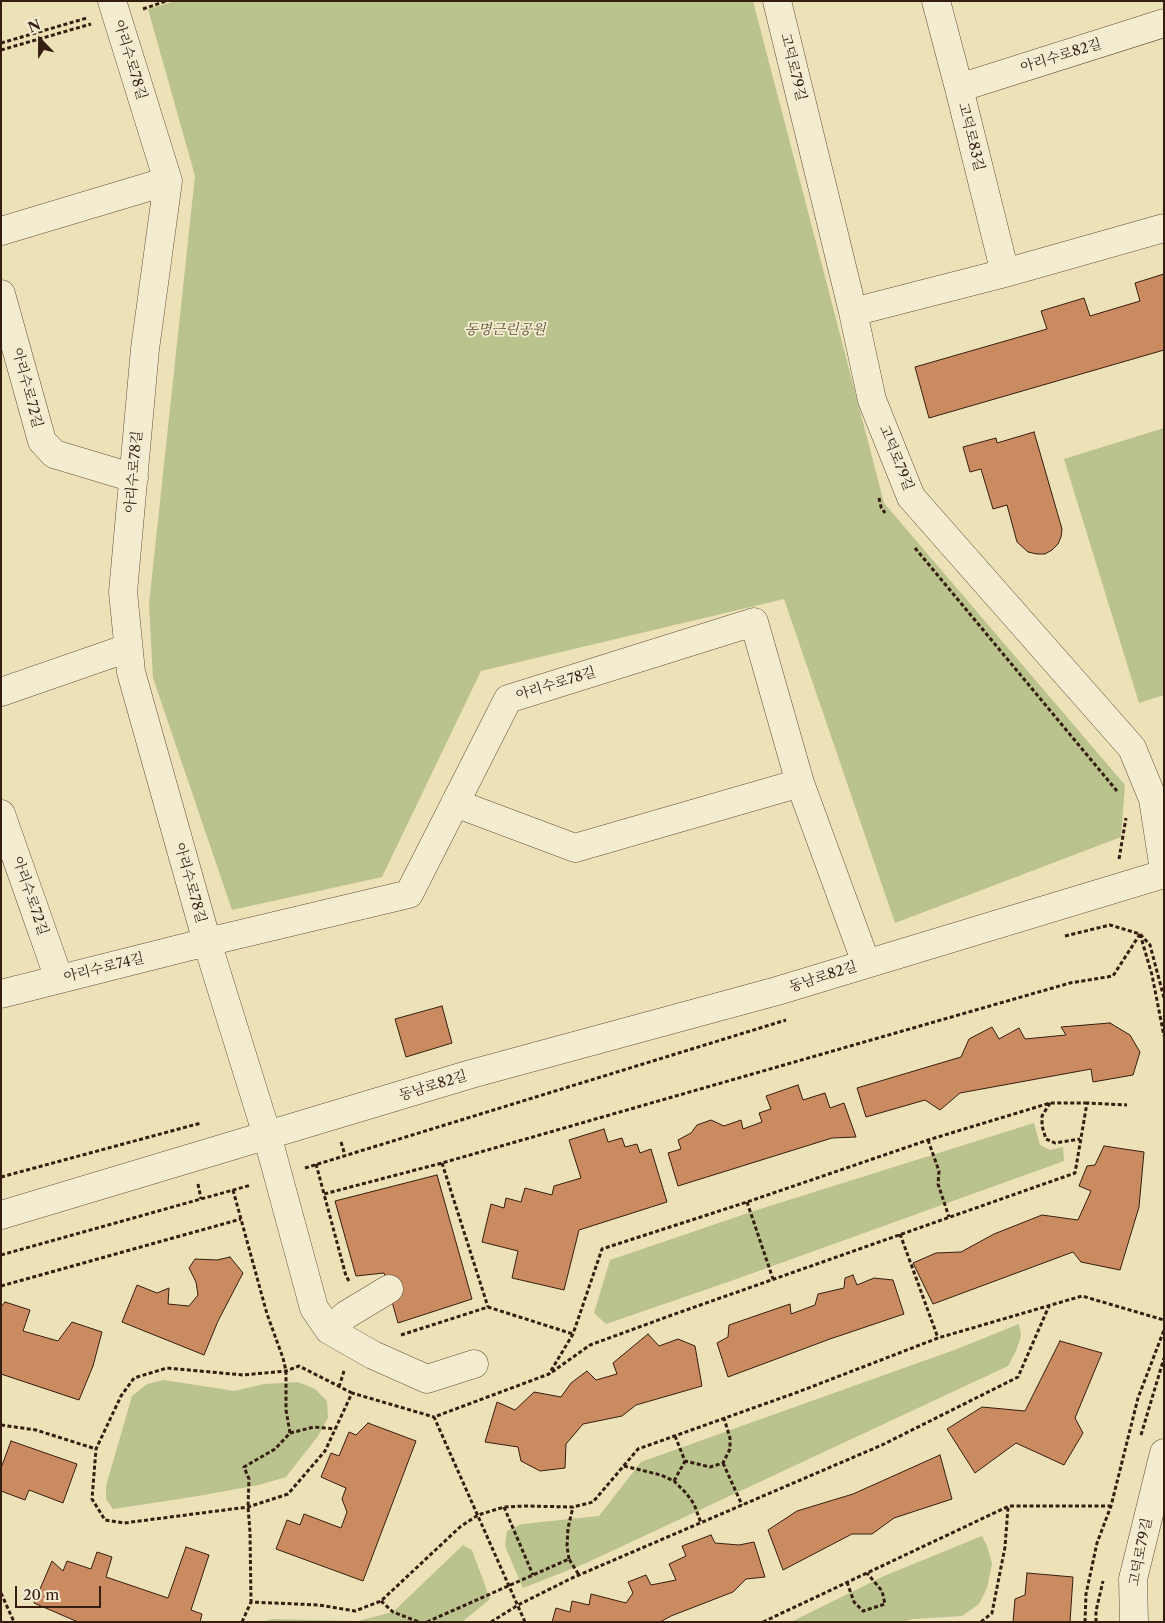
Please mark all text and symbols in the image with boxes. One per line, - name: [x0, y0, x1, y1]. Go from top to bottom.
- north arrow: [15, 15, 65, 65]
- text: N: [25, 15, 43, 37]
- street label: 아리수로78길: [110, 18, 150, 102]
- street label: 고덕로79길: [776, 31, 810, 103]
- street label: 아리수로82길: [1018, 36, 1104, 76]
- street label: 고덕로83길: [954, 101, 988, 173]
- park label: 동명근린공원: [464, 322, 546, 338]
- street label: 아리수로72길: [8, 346, 46, 430]
- street label: 고덕로79길: [875, 423, 917, 493]
- street label: 아리수로78길: [122, 430, 146, 514]
- street label: 아리수로78길: [514, 664, 598, 704]
- street label: 아리수로78길: [171, 841, 209, 925]
- street label: 아리수로72길: [9, 854, 51, 938]
- street label: 아리수로74길: [62, 950, 146, 986]
- street label: 동남로82길: [787, 958, 859, 996]
- street label: 동남로82길: [397, 1068, 469, 1104]
- street label: 고덕로79길: [1126, 1516, 1156, 1588]
- scale bar: [18, 1576, 104, 1608]
- text: 20 m: [23, 1585, 59, 1604]

